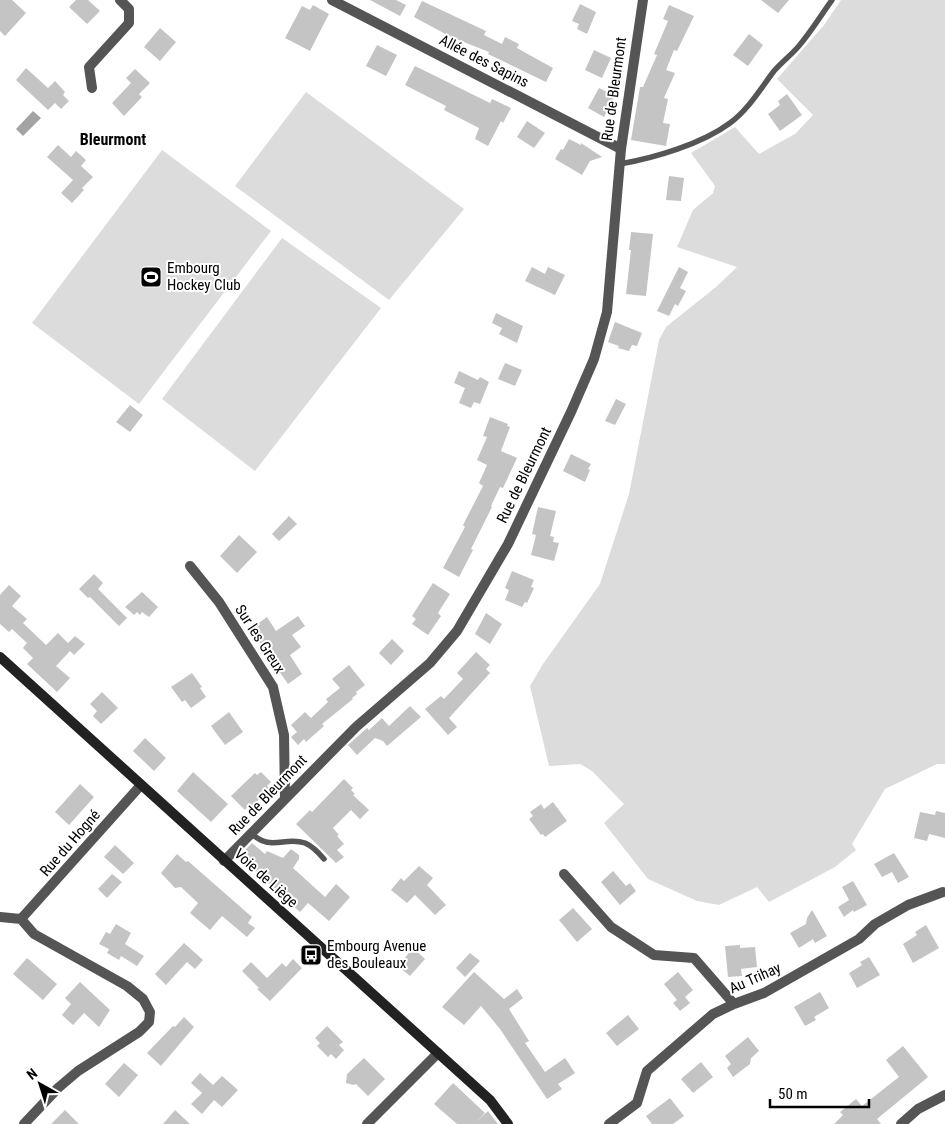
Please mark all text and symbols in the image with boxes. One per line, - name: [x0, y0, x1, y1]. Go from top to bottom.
- street label: Allée des Sapins: [436, 31, 532, 91]
- street label: Rue de Bleurmont: [598, 36, 630, 142]
- district label: Bleurmont: [80, 130, 146, 149]
- place label: Embourg Hockey Club: [167, 259, 241, 294]
- sports icon: Embourg Hockey Club: [139, 265, 163, 289]
- street label: Rue de Bleurmont: [493, 424, 555, 526]
- street label: Sur les Greux: [231, 601, 289, 677]
- street label: Rue de Bleurmont: [225, 751, 311, 839]
- street label: Rue du Hogné: [36, 806, 104, 880]
- street label: Voie de Liège: [230, 845, 302, 911]
- place label: Embourg Avenue des Bouleaux: [327, 937, 426, 972]
- bus stop icon: Embourg Avenue des Bouleaux: [299, 943, 323, 967]
- street label: Au Trihay: [726, 959, 784, 997]
- north arrow: [15, 1059, 65, 1109]
- text: N: [23, 1065, 40, 1083]
- scale bar: [770, 1076, 869, 1108]
- text: 50 m: [778, 1085, 808, 1103]

